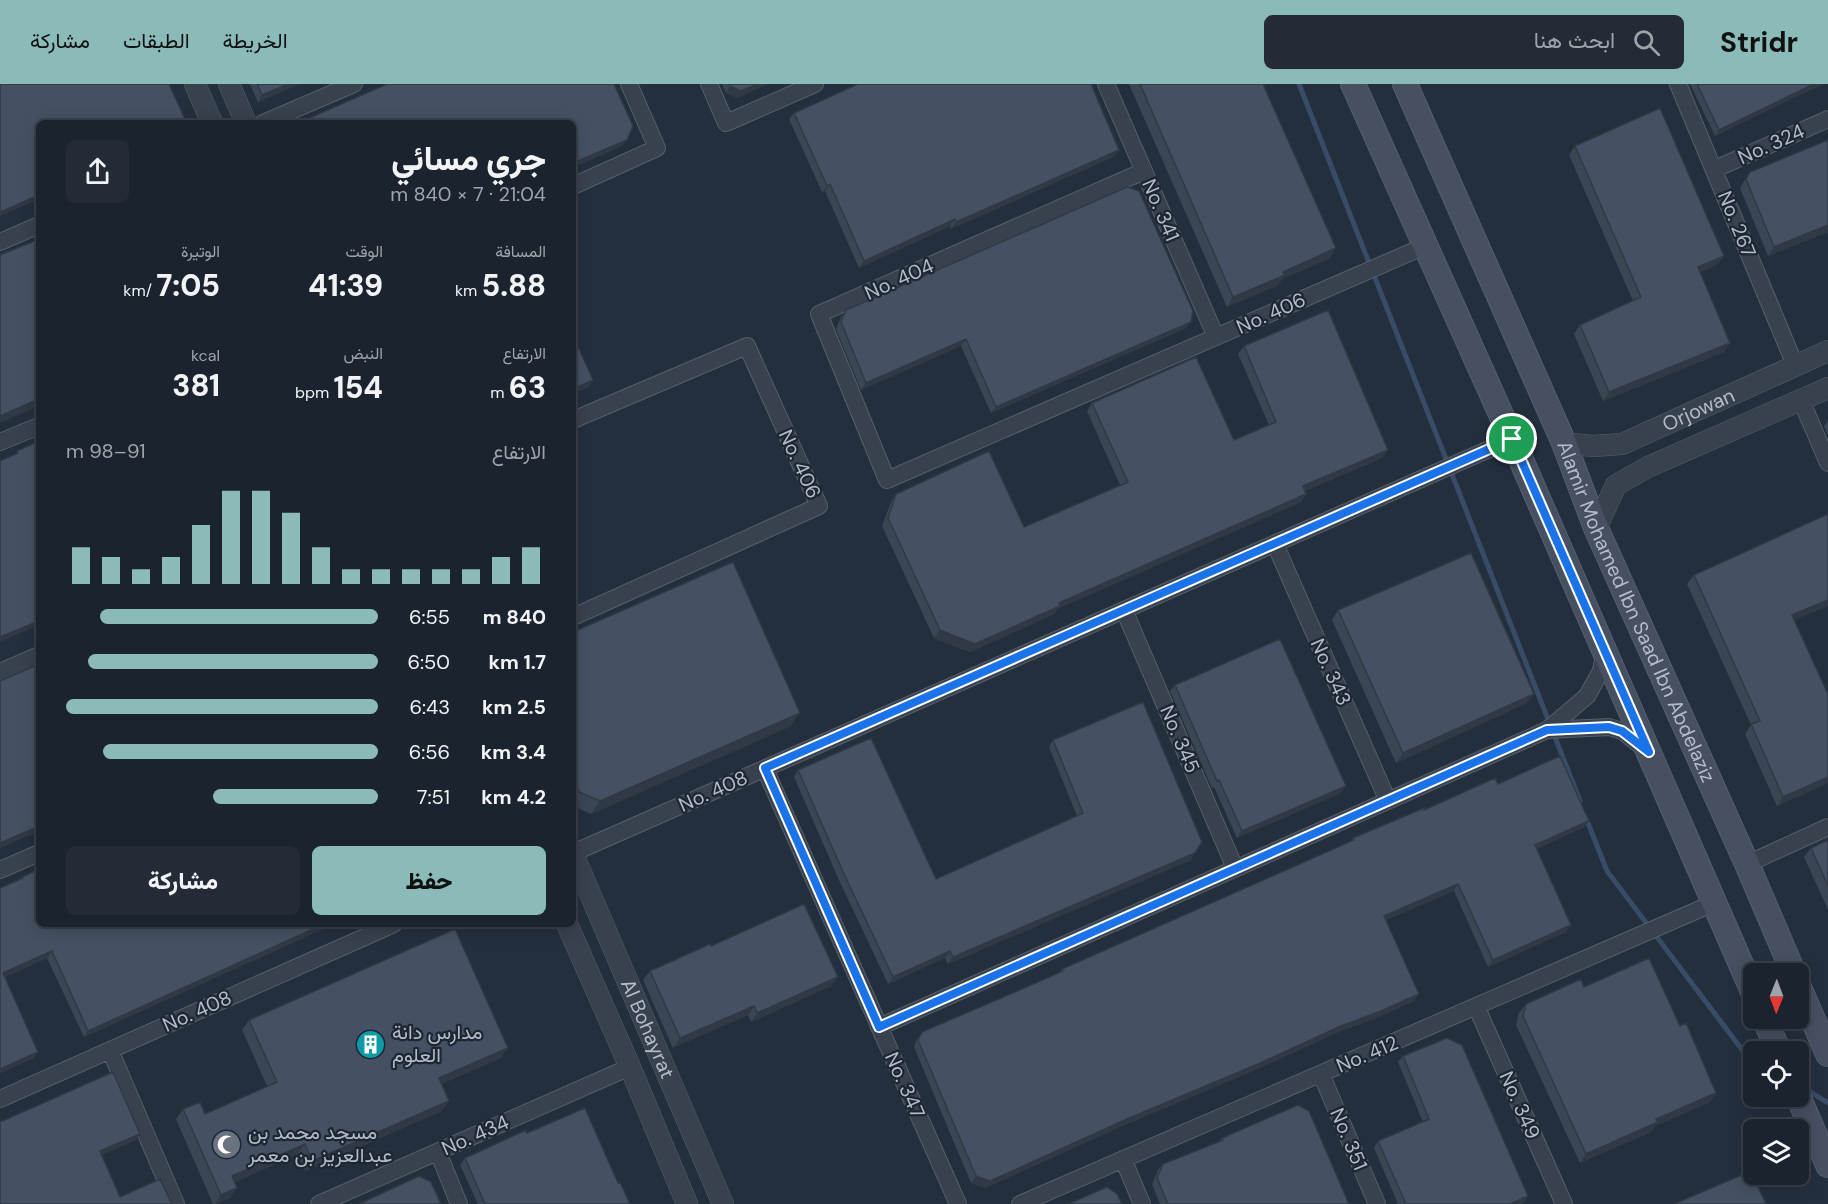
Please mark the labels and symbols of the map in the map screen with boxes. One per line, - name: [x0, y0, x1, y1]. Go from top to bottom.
- street label: No. 324: [1734, 118, 1808, 170]
- street label: No. 341: [1136, 175, 1186, 245]
- street label: No. 267: [1712, 187, 1762, 261]
- street label: No. 404: [860, 252, 938, 306]
- street label: No. 406: [1232, 286, 1310, 340]
- street label: Orjowan: [1658, 382, 1739, 437]
- pin: [1486, 413, 1537, 464]
- street label: No. 406: [773, 425, 827, 503]
- street label: Alamir Mohamed Ibn Saad Ibn Abdelaziz: [1551, 437, 1722, 786]
- street label: No. 343: [1305, 634, 1357, 710]
- street label: No. 345: [1154, 701, 1206, 777]
- street label: No. 408: [674, 764, 752, 818]
- north arrow: [1743, 963, 1809, 1029]
- street label: Al Bohayrat: [615, 975, 681, 1083]
- street label: No. 408: [158, 984, 236, 1038]
- place label: مدارس دانة العلوم: [392, 1019, 482, 1068]
- building icon: مدارس دانة العلوم: [355, 1028, 387, 1060]
- street label: No. 412: [1332, 1029, 1402, 1079]
- street label: No. 347: [879, 1048, 931, 1122]
- street label: No. 349: [1494, 1067, 1546, 1143]
- street label: No. 351: [1324, 1104, 1374, 1174]
- street label: No. 434: [437, 1109, 513, 1161]
- place label: مسجد محمد بن عبدالعزيز بن معمر: [247, 1119, 392, 1168]
- mosque icon: مسجد محمد بن عبدالعزيز بن معمر: [211, 1128, 243, 1160]

